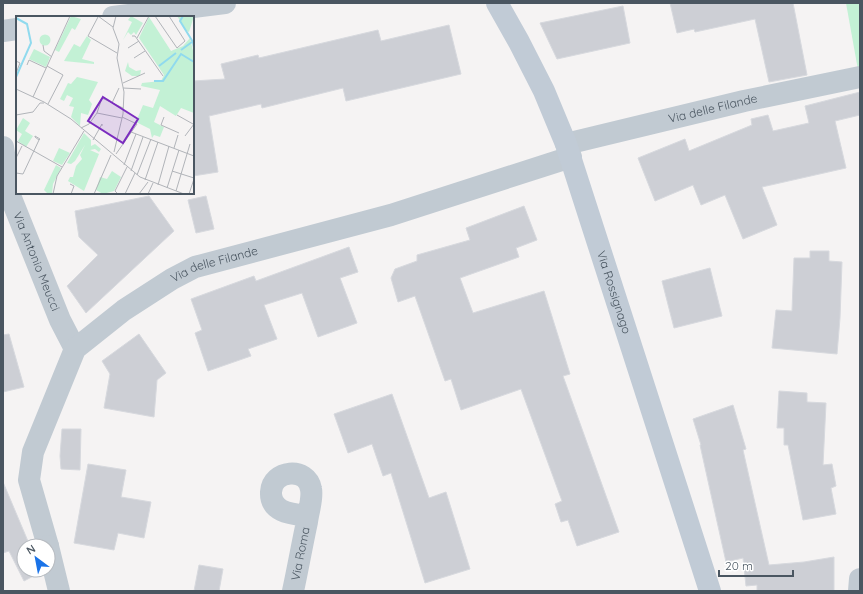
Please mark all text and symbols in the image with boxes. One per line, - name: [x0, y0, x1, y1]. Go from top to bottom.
- inset map: [16, 16, 194, 194]
- street label: Via delle Filande: [667, 90, 759, 126]
- street label: Via Antonio Meucci: [10, 209, 64, 313]
- street label: Via delle Filande: [168, 243, 259, 285]
- street label: Via Rossignago: [594, 249, 635, 336]
- street label: Via Roma: [287, 525, 313, 582]
- north arrow: [16, 538, 56, 578]
- text: N: [24, 541, 38, 558]
- scale bar: [719, 552, 793, 578]
- text: 20 m: [725, 558, 753, 573]

